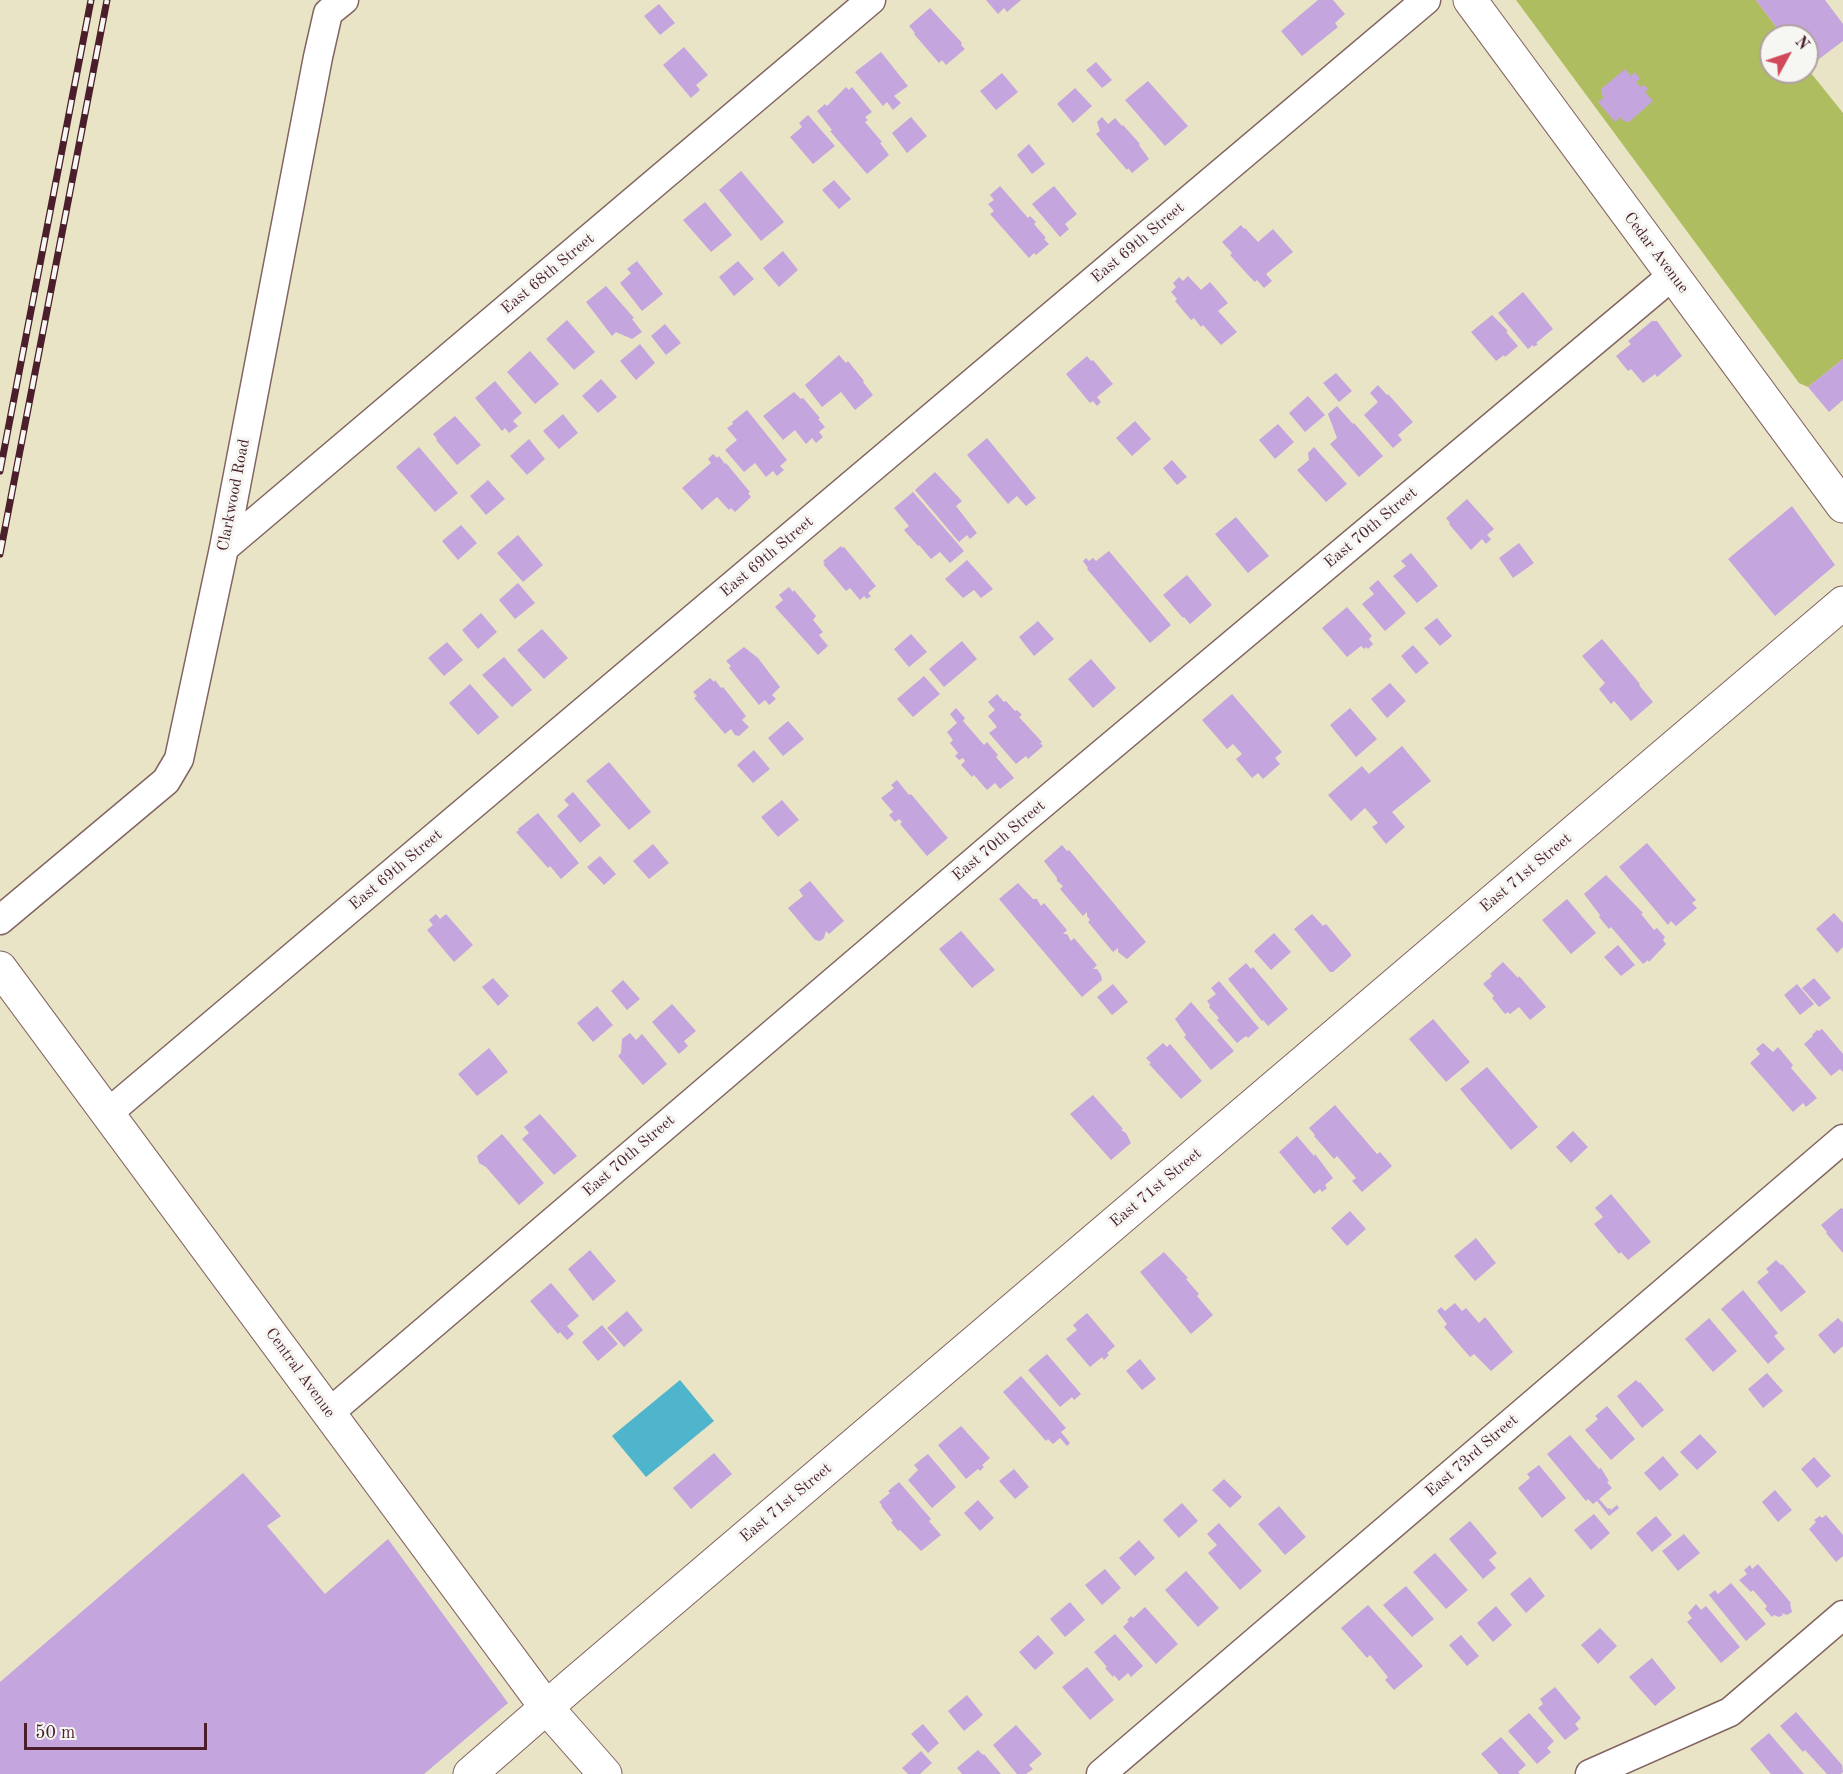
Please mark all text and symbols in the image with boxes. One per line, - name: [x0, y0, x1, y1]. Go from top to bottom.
- north arrow: [1759, 24, 1819, 84]
- text: N: [1791, 34, 1811, 54]
- street label: East 69th Street: [1088, 198, 1188, 288]
- street label: Cedar Avenue: [1619, 209, 1693, 297]
- street label: East 68th Street: [498, 229, 598, 319]
- street label: Clarkwood Road: [214, 437, 254, 553]
- street label: East 70th Street: [1321, 483, 1421, 573]
- street label: East 69th Street: [717, 512, 817, 602]
- street label: East 70th Street: [949, 796, 1049, 886]
- street label: East 69th Street: [346, 825, 446, 915]
- street label: East 71st Street: [1476, 829, 1576, 917]
- street label: East 70th Street: [579, 1111, 679, 1201]
- street label: East 71st Street: [1106, 1144, 1206, 1232]
- street label: Central Avenue: [261, 1324, 339, 1422]
- street label: East 73rd Street: [1422, 1411, 1522, 1501]
- street label: East 71st Street: [736, 1459, 836, 1547]
- scale bar: [27, 1711, 210, 1749]
- text: 50 m: [35, 1724, 75, 1742]

